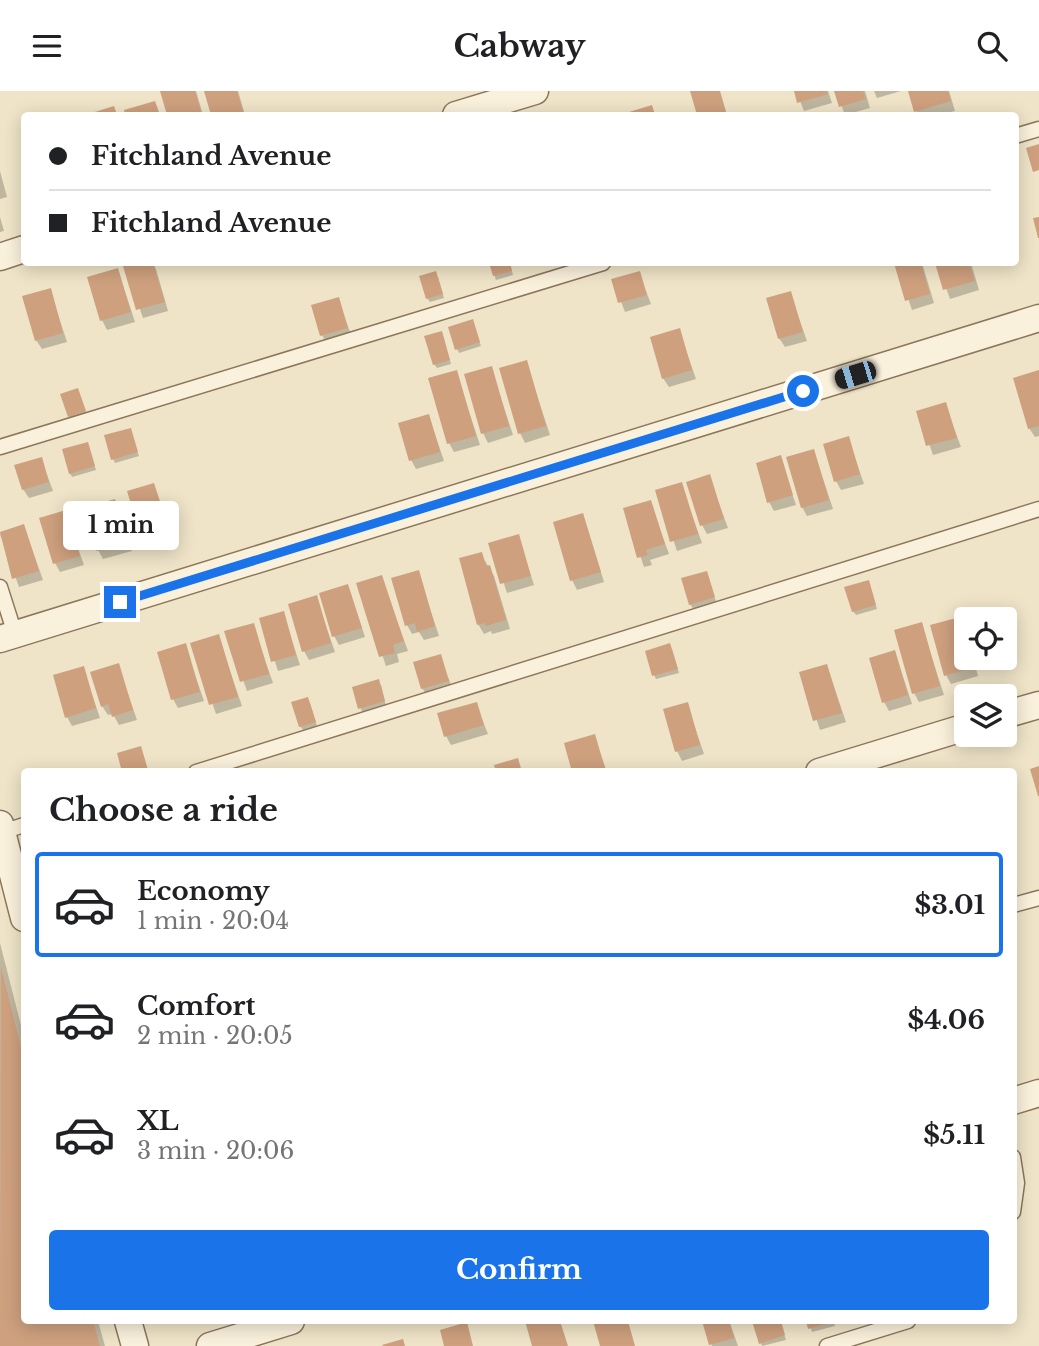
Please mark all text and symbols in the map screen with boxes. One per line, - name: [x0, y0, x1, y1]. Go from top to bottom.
- text: Cabway: [453, 26, 586, 66]
- icon: menu: [28, 27, 66, 65]
- icon: search: [973, 27, 1011, 65]
- text: Fitchland Avenue: [91, 140, 331, 172]
- text: Fitchland Avenue: [91, 207, 331, 239]
- car: [832, 359, 879, 391]
- route start: [787, 375, 819, 407]
- callout: 1 min: [62, 501, 178, 549]
- text: 1 min: [88, 511, 154, 539]
- route end: [104, 586, 136, 618]
- map controls: [954, 607, 1017, 747]
- button: locate: [954, 607, 1017, 670]
- button: layers: [954, 684, 1017, 747]
- text: Choose a ride: [49, 790, 278, 830]
- icon: car: [53, 873, 116, 936]
- text: Economy: [137, 875, 270, 907]
- text: $3.01: [914, 889, 985, 921]
- text: 1 min · 20:04: [137, 907, 289, 935]
- icon: car: [53, 988, 116, 1051]
- text: Comfort: [137, 990, 255, 1022]
- text: $4.06: [908, 1004, 985, 1036]
- text: 2 min · 20:05: [137, 1022, 293, 1050]
- icon: car: [53, 1103, 116, 1166]
- text: XL: [137, 1105, 179, 1137]
- text: $5.11: [923, 1119, 985, 1151]
- text: 3 min · 20:06: [137, 1137, 294, 1165]
- button: Confirm: [49, 1230, 989, 1310]

